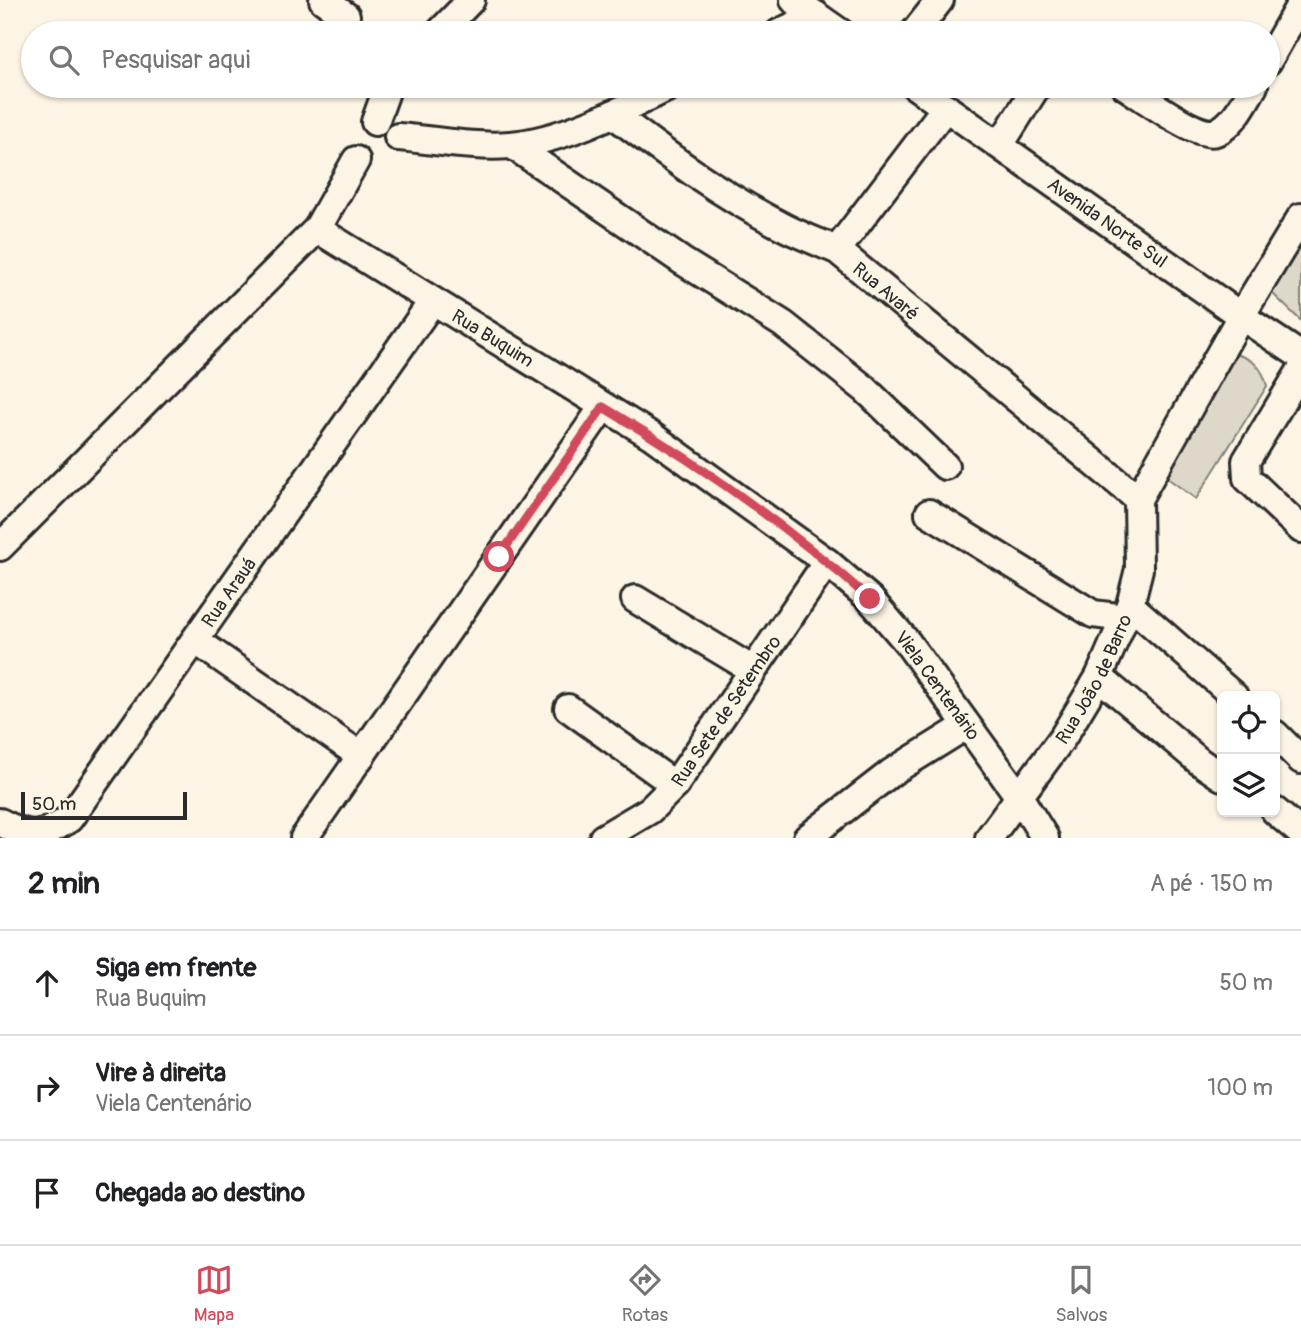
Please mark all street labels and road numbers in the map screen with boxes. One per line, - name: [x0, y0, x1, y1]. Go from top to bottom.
- street label: Avenida Norte Sul: [1043, 172, 1172, 273]
- street label: Rua Avaré: [848, 257, 924, 326]
- street label: Rua Buquim: [447, 304, 538, 373]
- street label: Rua Arauá: [196, 553, 262, 632]
- street label: Rua João de Barro: [1051, 611, 1138, 749]
- street label: Viela Centenário: [889, 626, 985, 745]
- street label: Rua Sete de Setembro: [666, 631, 787, 792]

